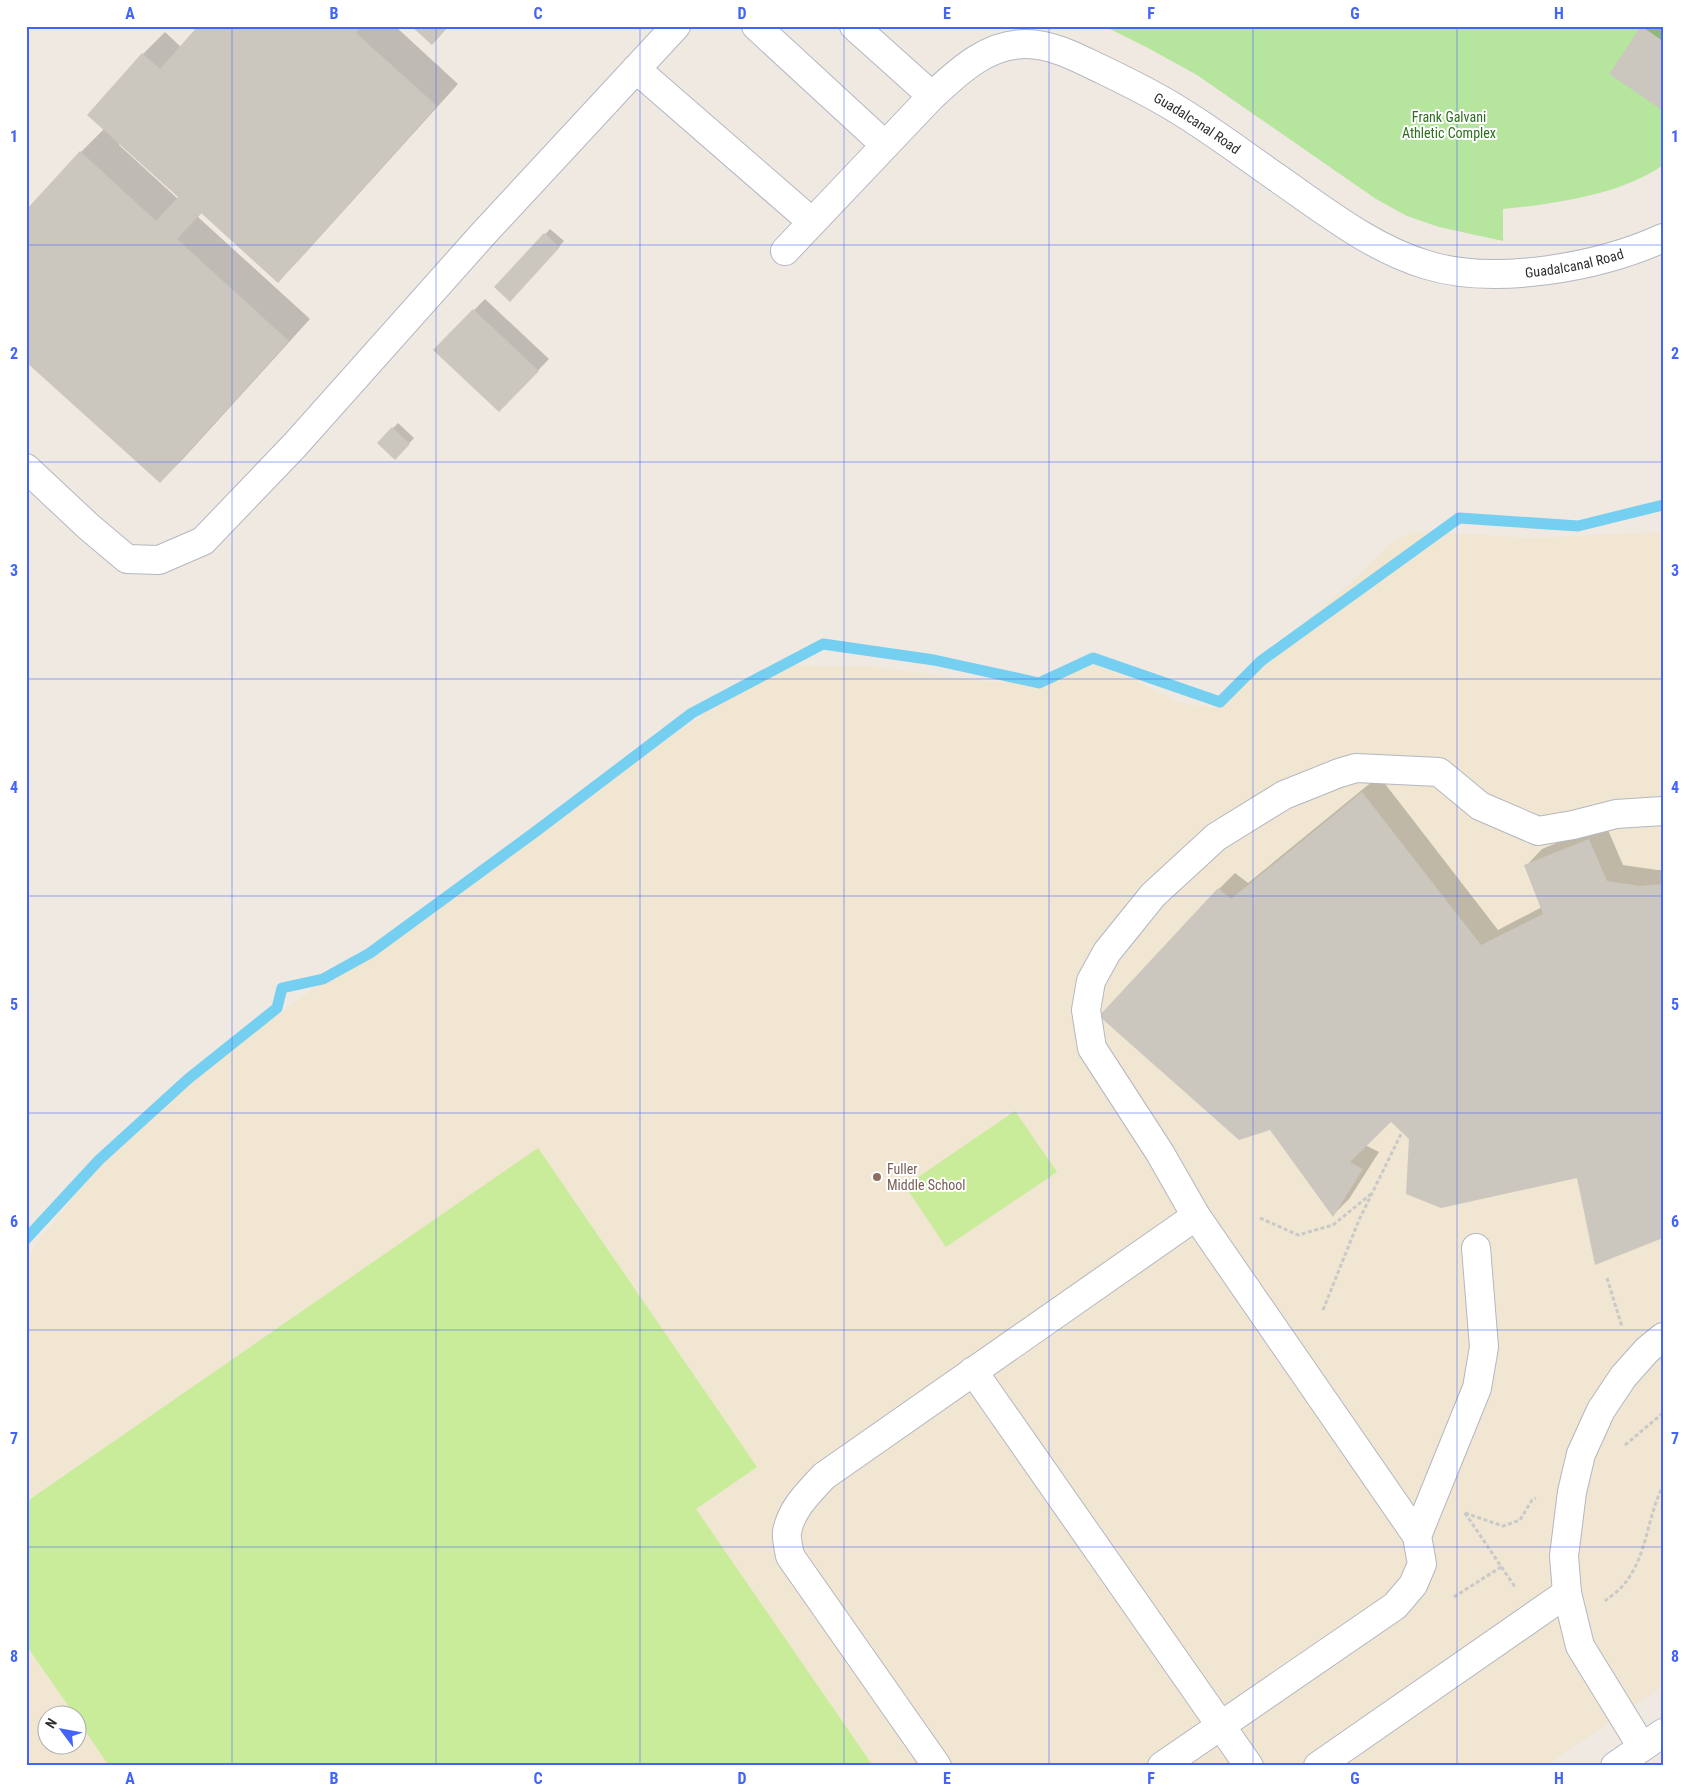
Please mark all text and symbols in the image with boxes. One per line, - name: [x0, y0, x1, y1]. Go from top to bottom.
- text: A: [125, 4, 135, 23]
- text: B: [330, 4, 339, 23]
- text: C: [533, 4, 543, 23]
- text: D: [737, 4, 747, 23]
- text: E: [943, 4, 951, 23]
- text: F: [1147, 4, 1155, 23]
- text: G: [1350, 4, 1360, 23]
- text: H: [1554, 4, 1564, 23]
- street label: Guadalcanal Road: [1151, 89, 1243, 157]
- park label: Frank Galvani Athletic Complex: [1402, 109, 1496, 141]
- text: 1: [10, 127, 18, 146]
- text: 1: [1671, 127, 1679, 146]
- street label: Guadalcanal Road: [1524, 246, 1625, 281]
- text: 2: [10, 344, 18, 363]
- text: 2: [1671, 344, 1679, 363]
- text: 3: [10, 561, 18, 580]
- text: 3: [1671, 561, 1679, 580]
- text: 4: [10, 778, 18, 797]
- text: 4: [1671, 778, 1679, 797]
- text: 5: [10, 995, 18, 1014]
- text: 5: [1671, 995, 1679, 1014]
- place label: Fuller Middle School: [887, 1161, 965, 1193]
- marker: Fuller Middle School: [871, 1171, 883, 1183]
- text: 6: [10, 1212, 18, 1231]
- text: 6: [1671, 1212, 1679, 1231]
- text: 7: [10, 1429, 18, 1448]
- text: 7: [1671, 1429, 1679, 1448]
- text: 8: [10, 1647, 18, 1666]
- text: 8: [1671, 1647, 1679, 1666]
- north arrow: [38, 1704, 88, 1754]
- text: N: [42, 1715, 60, 1731]
- text: A: [125, 1769, 135, 1788]
- text: B: [330, 1769, 339, 1788]
- text: C: [533, 1769, 543, 1788]
- text: D: [737, 1769, 747, 1788]
- text: E: [943, 1769, 951, 1788]
- text: F: [1147, 1769, 1155, 1788]
- text: G: [1350, 1769, 1360, 1788]
- text: H: [1554, 1769, 1564, 1788]

